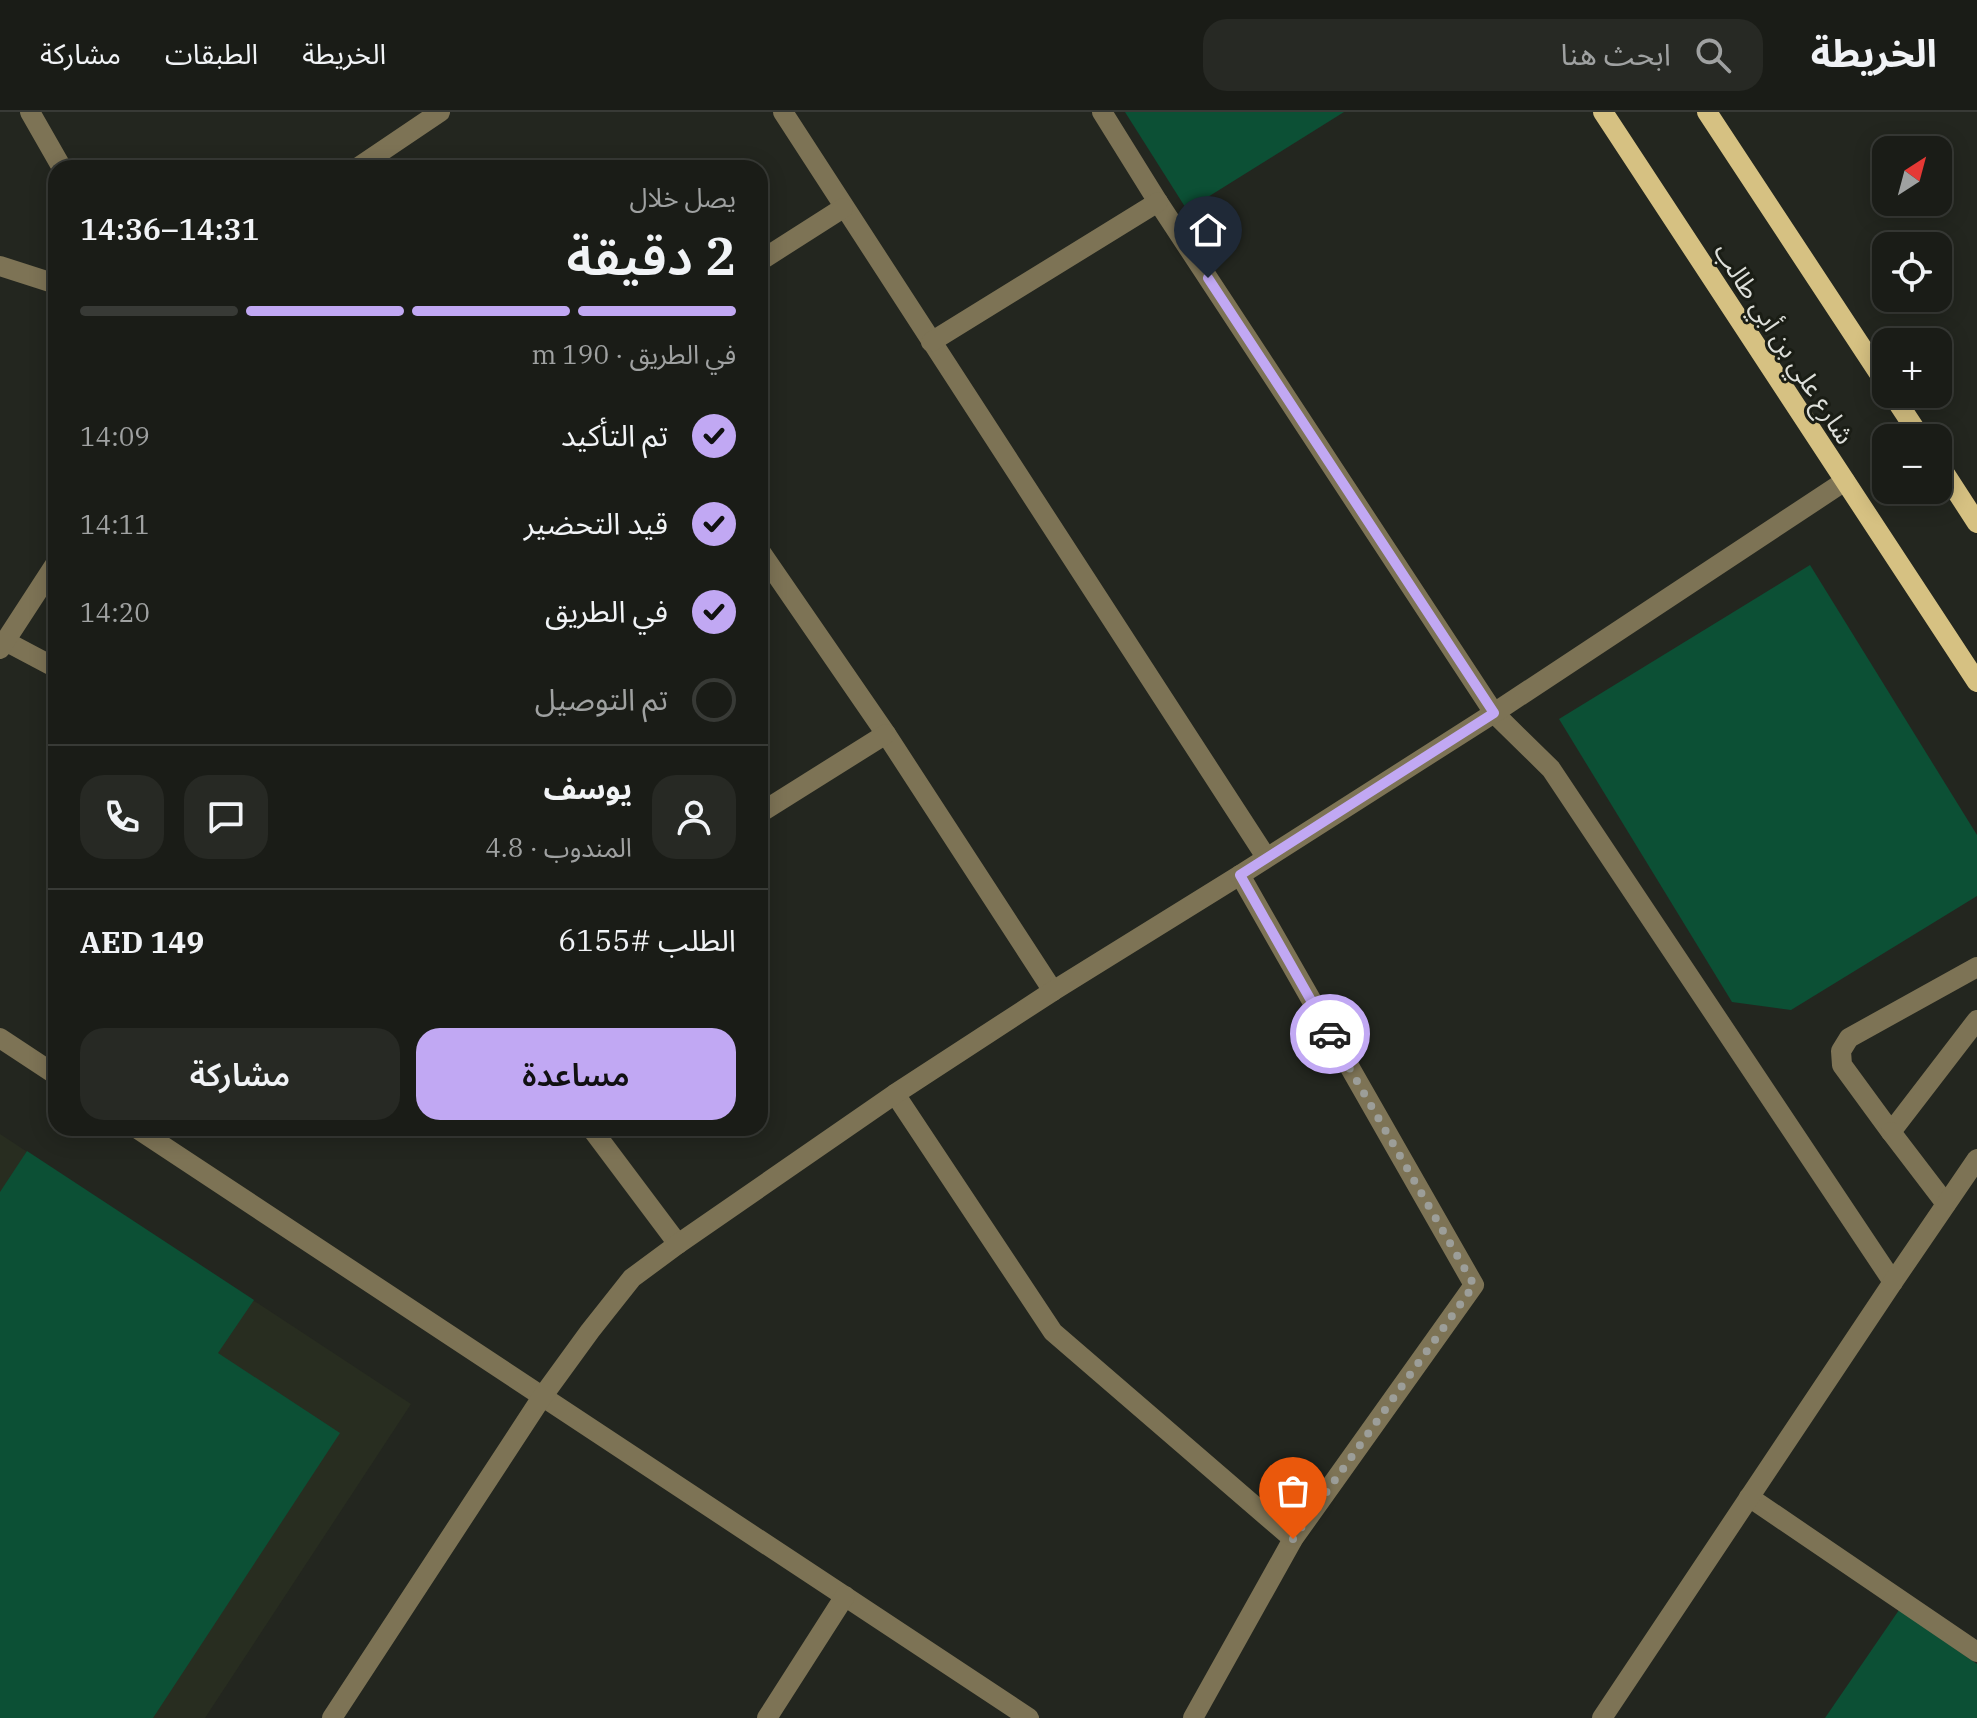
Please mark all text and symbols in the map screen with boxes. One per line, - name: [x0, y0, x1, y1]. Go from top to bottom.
- search box: [1203, 19, 1763, 91]
- text: الخريطة: [1811, 28, 1937, 77]
- icon: search: [1691, 33, 1735, 77]
- text: ابحث هنا: [1560, 34, 1671, 73]
- text: مشاركة: [40, 35, 121, 72]
- text: الطبقات: [165, 35, 258, 72]
- text: الخريطة: [302, 35, 386, 72]
- north arrow: [1872, 136, 1952, 216]
- map controls: [1872, 136, 1952, 504]
- text: يصل خلال: [630, 180, 736, 214]
- pin: [1174, 196, 1242, 278]
- icon: home: [1186, 208, 1230, 252]
- text: 14:31–14:36: [80, 209, 260, 248]
- text: 2 دقيقة: [567, 222, 736, 289]
- button: locate: [1872, 232, 1952, 312]
- street label: شارع علي بن أبي طالب: [1704, 236, 1863, 452]
- button: +: [1872, 328, 1952, 408]
- text: في الطريق · 190 m: [531, 337, 736, 371]
- icon: check: [692, 414, 736, 458]
- text: تم التأكيد: [561, 415, 668, 454]
- text: 14:09: [80, 419, 150, 453]
- button: −: [1872, 424, 1952, 504]
- icon: check: [692, 502, 736, 546]
- text: قيد التحضير: [524, 503, 668, 542]
- text: 14:11: [80, 507, 150, 541]
- icon: check: [692, 590, 736, 634]
- text: في الطريق: [545, 591, 668, 630]
- text: 14:20: [80, 595, 150, 629]
- text: تم التوصيل: [535, 679, 668, 718]
- text: يوسف: [544, 768, 632, 807]
- button: phone: [80, 775, 164, 859]
- button: chat: [184, 775, 268, 859]
- button: person: [652, 775, 736, 859]
- text: المندوب · 4.8: [485, 830, 632, 864]
- text: الطلب #6155: [558, 920, 736, 959]
- text: AED 149: [80, 922, 204, 961]
- courier: [1290, 994, 1370, 1074]
- icon: car: [1308, 1012, 1352, 1056]
- button: مشاركة: [80, 1028, 400, 1120]
- button: مساعدة: [416, 1028, 736, 1120]
- pin: [1259, 1457, 1327, 1539]
- icon: bag: [1271, 1469, 1315, 1513]

